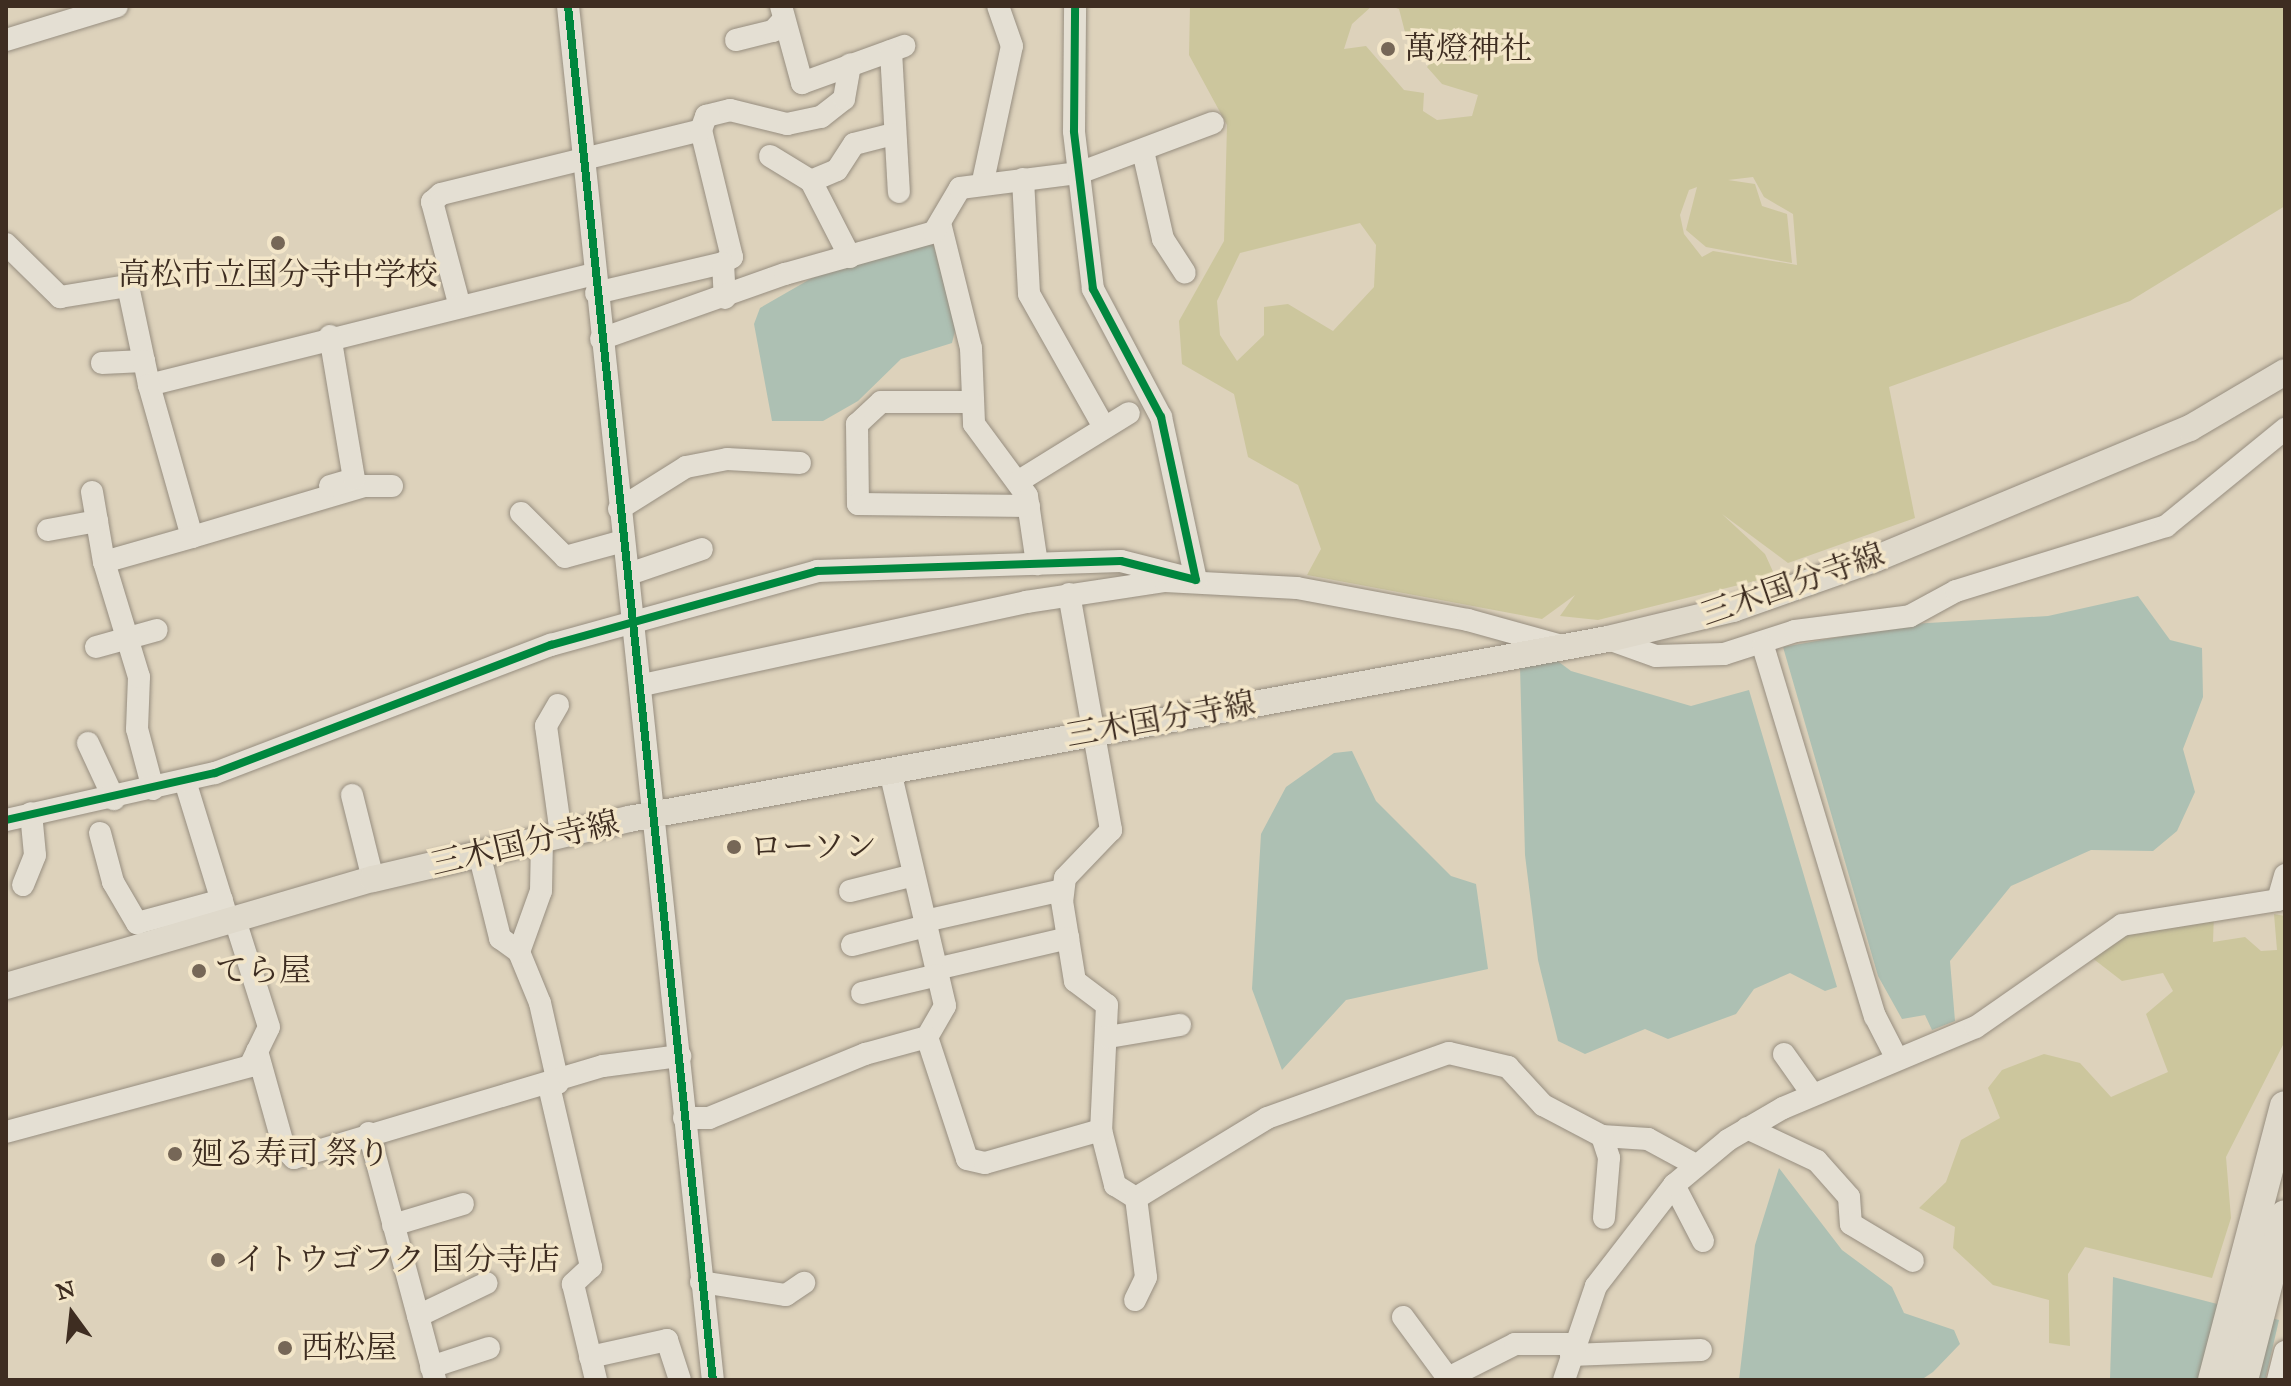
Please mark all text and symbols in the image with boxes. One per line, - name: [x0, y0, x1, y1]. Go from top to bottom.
- place label: 萬燈神社: [1404, 30, 1532, 68]
- marker: 萬燈神社: [1379, 40, 1397, 58]
- marker: 高松市立国分寺中学校: [269, 234, 287, 252]
- place label: 高松市立国分寺中学校: [118, 256, 438, 294]
- street label: 三木国分寺線: [1696, 536, 1890, 634]
- street label: 三木国分寺線: [1063, 684, 1259, 756]
- street label: 三木国分寺線: [427, 804, 623, 884]
- place label: ローソン: [750, 828, 878, 866]
- marker: ローソン: [725, 838, 743, 856]
- place label: てら屋: [215, 952, 311, 990]
- marker: てら屋: [190, 962, 208, 980]
- place label: 廻る寿司 祭り: [191, 1135, 390, 1173]
- marker: 廻る寿司 祭り: [166, 1145, 184, 1163]
- place label: イトウゴフク 国分寺店: [234, 1241, 561, 1279]
- marker: イトウゴフク 国分寺店: [209, 1251, 227, 1269]
- north arrow: [32, 1274, 112, 1354]
- text: N: [53, 1275, 78, 1306]
- place label: 西松屋: [301, 1329, 397, 1367]
- marker: 西松屋: [276, 1339, 294, 1357]

